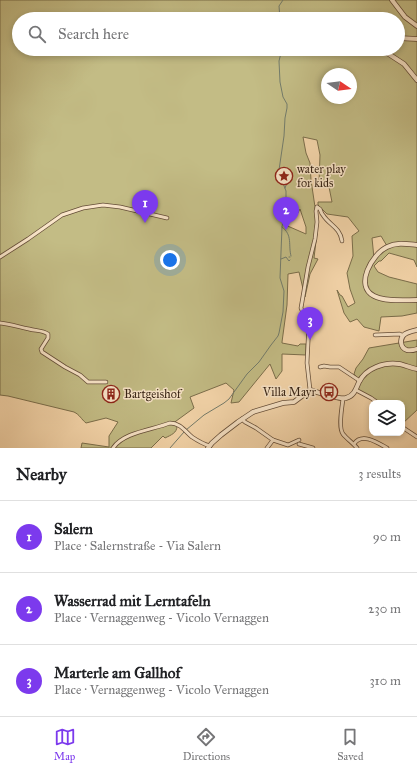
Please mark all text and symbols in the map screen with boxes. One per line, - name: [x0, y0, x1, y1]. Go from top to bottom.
- search box: [12, 12, 405, 56]
- icon: search: [26, 23, 48, 45]
- text: Search here: [58, 25, 129, 43]
- north arrow: [321, 68, 357, 104]
- place label: water play for kids: [297, 162, 346, 190]
- place icon: water play for kids: [274, 166, 294, 186]
- pin: 1: [132, 190, 158, 223]
- pin: 2: [273, 197, 299, 230]
- your location: [160, 250, 180, 270]
- pin: 3: [297, 307, 323, 340]
- bus stop icon: Villa Mayr: [319, 382, 339, 402]
- building icon: Bartgeishof: [101, 384, 121, 404]
- place label: Villa Mayr: [262, 385, 316, 399]
- place label: Bartgeishof: [124, 387, 183, 402]
- map controls: [369, 400, 405, 436]
- button: layers: [369, 400, 405, 436]
- text: Nearby: [16, 464, 67, 485]
- text: 3 results: [358, 466, 401, 482]
- text: Salern: [54, 520, 93, 538]
- text: 1: [26, 529, 32, 545]
- text: 90 m: [373, 529, 401, 545]
- text: Place · Salernstraße - Via Salern: [54, 538, 221, 554]
- text: Wasserrad mit Lerntafeln: [54, 592, 211, 610]
- text: 2: [26, 601, 32, 617]
- text: 230 m: [368, 601, 401, 617]
- text: Place · Vernaggenweg - Vicolo Vernaggen: [54, 610, 269, 626]
- text: Marterle am Gallhof: [54, 664, 181, 682]
- text: 3: [26, 673, 32, 689]
- text: 310 m: [369, 673, 401, 689]
- text: Place · Vernaggenweg - Vicolo Vernaggen: [54, 682, 269, 698]
- tab: Map: [54, 726, 76, 763]
- tab: Directions: [183, 726, 230, 763]
- tab: Saved: [337, 726, 363, 763]

